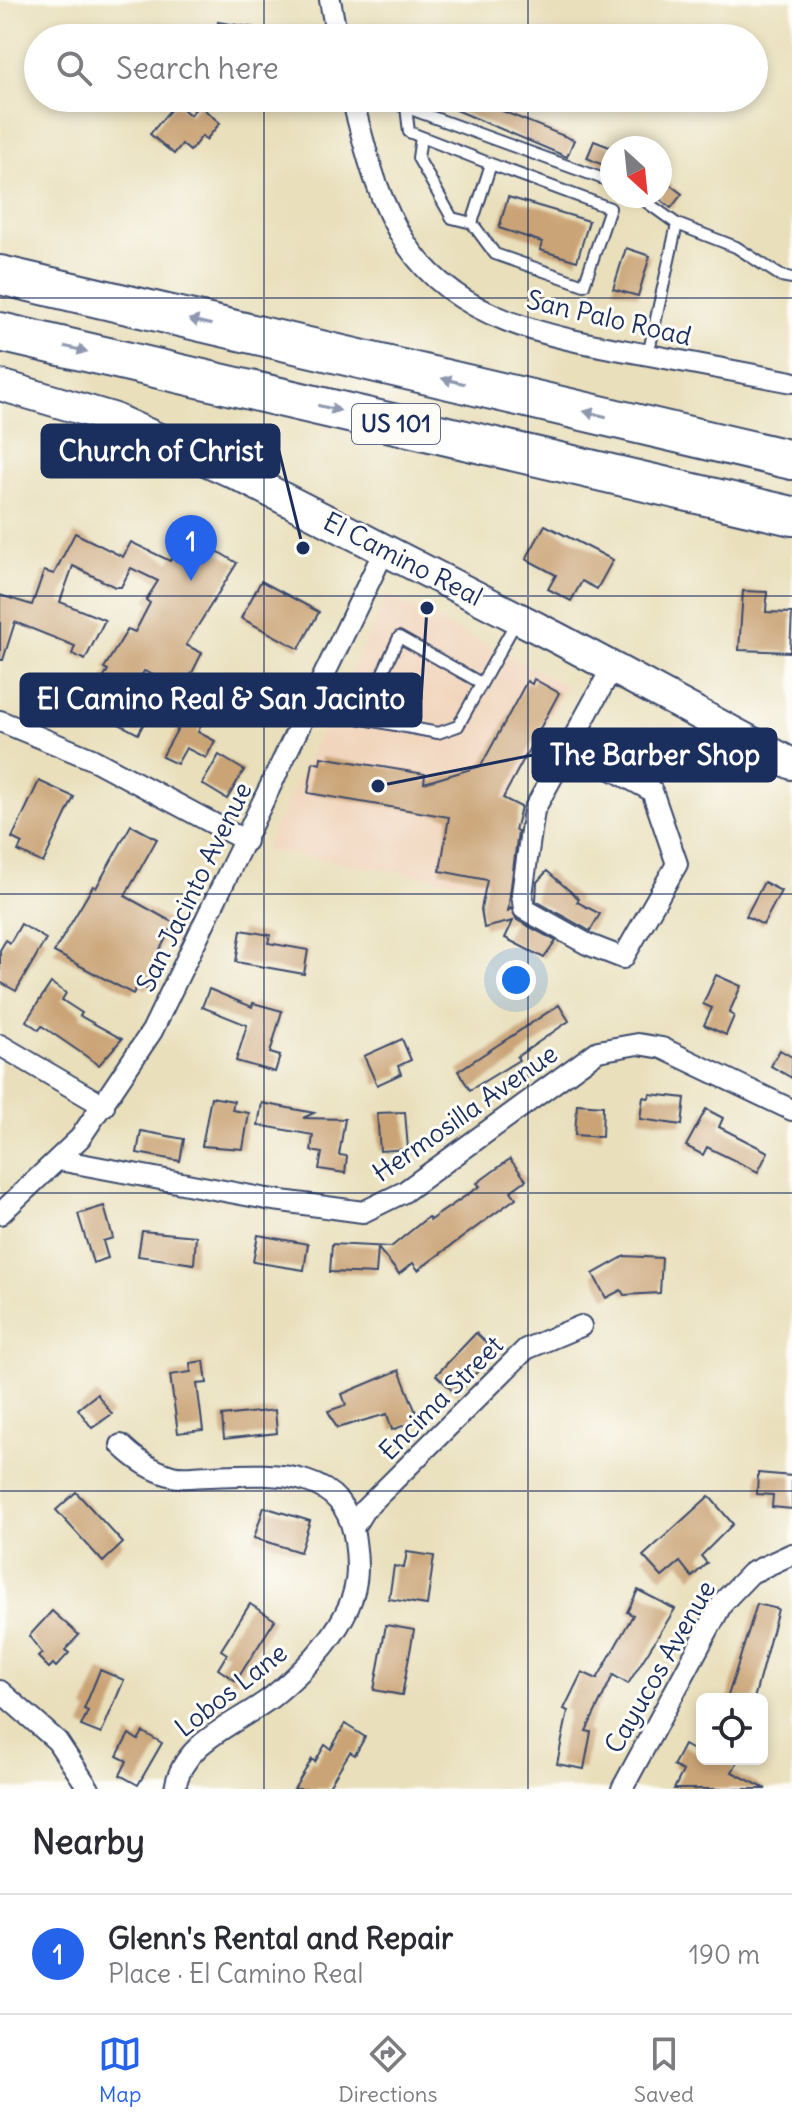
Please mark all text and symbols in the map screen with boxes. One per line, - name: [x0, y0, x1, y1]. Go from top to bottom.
- search box: [24, 24, 768, 112]
- icon: search: [52, 46, 96, 90]
- text: Search here: [116, 49, 279, 87]
- north arrow: [600, 136, 672, 208]
- street label: San Palo Road: [524, 283, 695, 352]
- one-way arrow: [187, 315, 212, 328]
- one-way arrow: [64, 343, 89, 356]
- one-way arrow: [440, 374, 465, 386]
- one-way arrow: [317, 402, 342, 415]
- road number: US 101: [352, 404, 440, 444]
- one-way arrow: [583, 407, 608, 420]
- callout: Church of Christ: [42, 425, 279, 477]
- text: Church of Christ: [59, 433, 264, 469]
- street label: El Camino Real: [318, 504, 488, 613]
- pin: 1: [165, 515, 217, 581]
- callout: El Camino Real & San Jacinto: [21, 674, 421, 726]
- text: El Camino Real & San Jacinto: [37, 681, 405, 717]
- callout: The Barber Shop: [533, 729, 776, 781]
- text: The Barber Shop: [550, 737, 760, 773]
- street label: San Jacinto Avenue: [129, 777, 259, 997]
- your location: [496, 960, 536, 1000]
- street label: Hermosilla Avenue: [366, 1037, 563, 1189]
- street label: Encima Street: [372, 1328, 510, 1467]
- street label: Cayucos Avenue: [597, 1574, 722, 1759]
- street label: Lobos Lane: [168, 1636, 293, 1744]
- map controls: [696, 1693, 768, 1765]
- button: locate: [696, 1693, 768, 1765]
- text: Nearby: [32, 1820, 145, 1863]
- text: Glenn's Rental and Repair: [108, 1919, 453, 1957]
- text: 1: [53, 1938, 63, 1971]
- text: 190 m: [689, 1938, 760, 1971]
- text: Place · El Camino Real: [108, 1957, 363, 1990]
- tab: Map: [98, 2032, 142, 2108]
- tab: Directions: [338, 2032, 438, 2108]
- tab: Saved: [634, 2032, 694, 2108]

